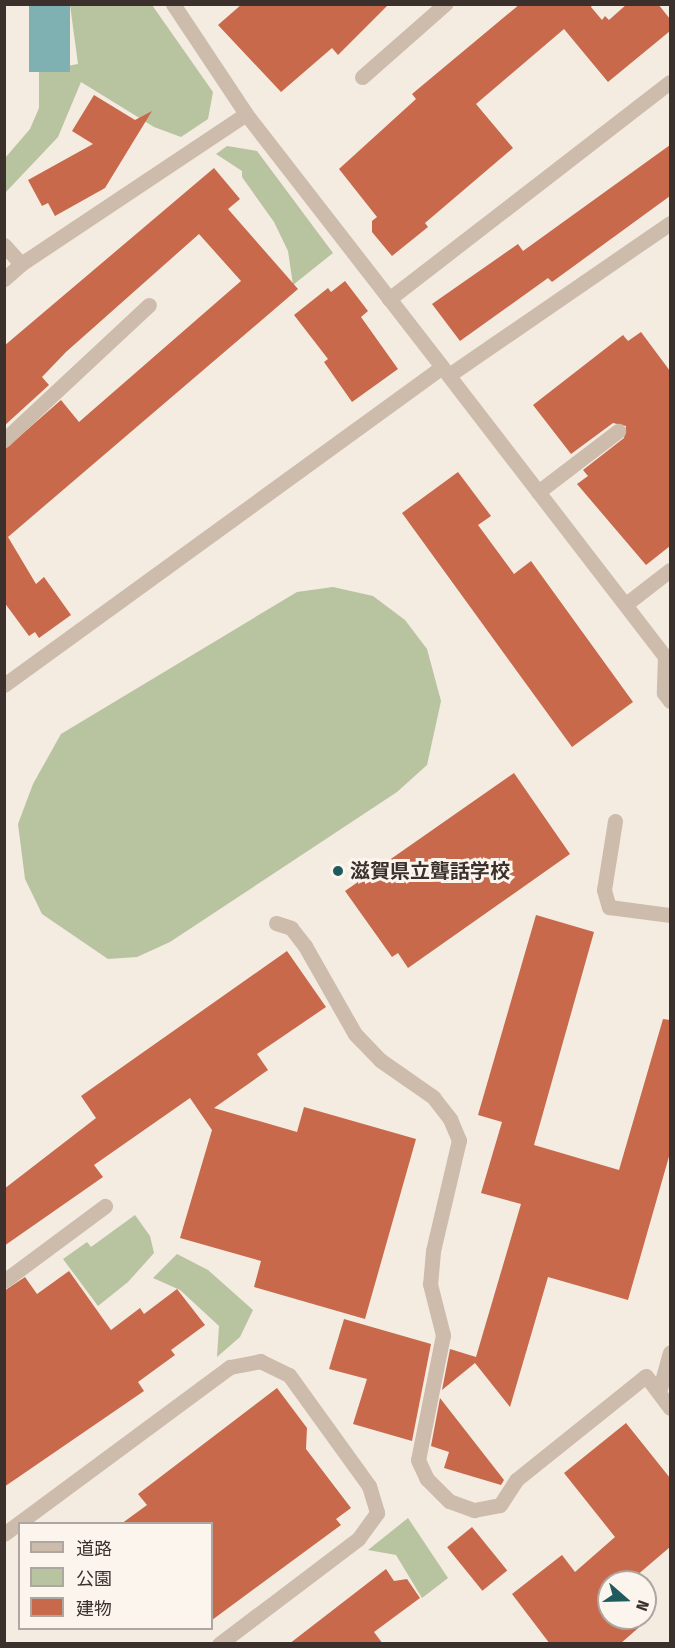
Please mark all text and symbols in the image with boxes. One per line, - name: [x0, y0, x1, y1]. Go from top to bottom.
- place label: 滋賀県立聾話学校: [350, 859, 510, 883]
- marker: 滋賀県立聾話学校: [331, 864, 345, 878]
- legend: [18, 1522, 213, 1630]
- text: 道路: [76, 1538, 112, 1560]
- text: 公園: [76, 1568, 112, 1590]
- north arrow: [597, 1570, 657, 1630]
- text: 建物: [76, 1598, 112, 1620]
- text: N: [632, 1598, 653, 1613]

